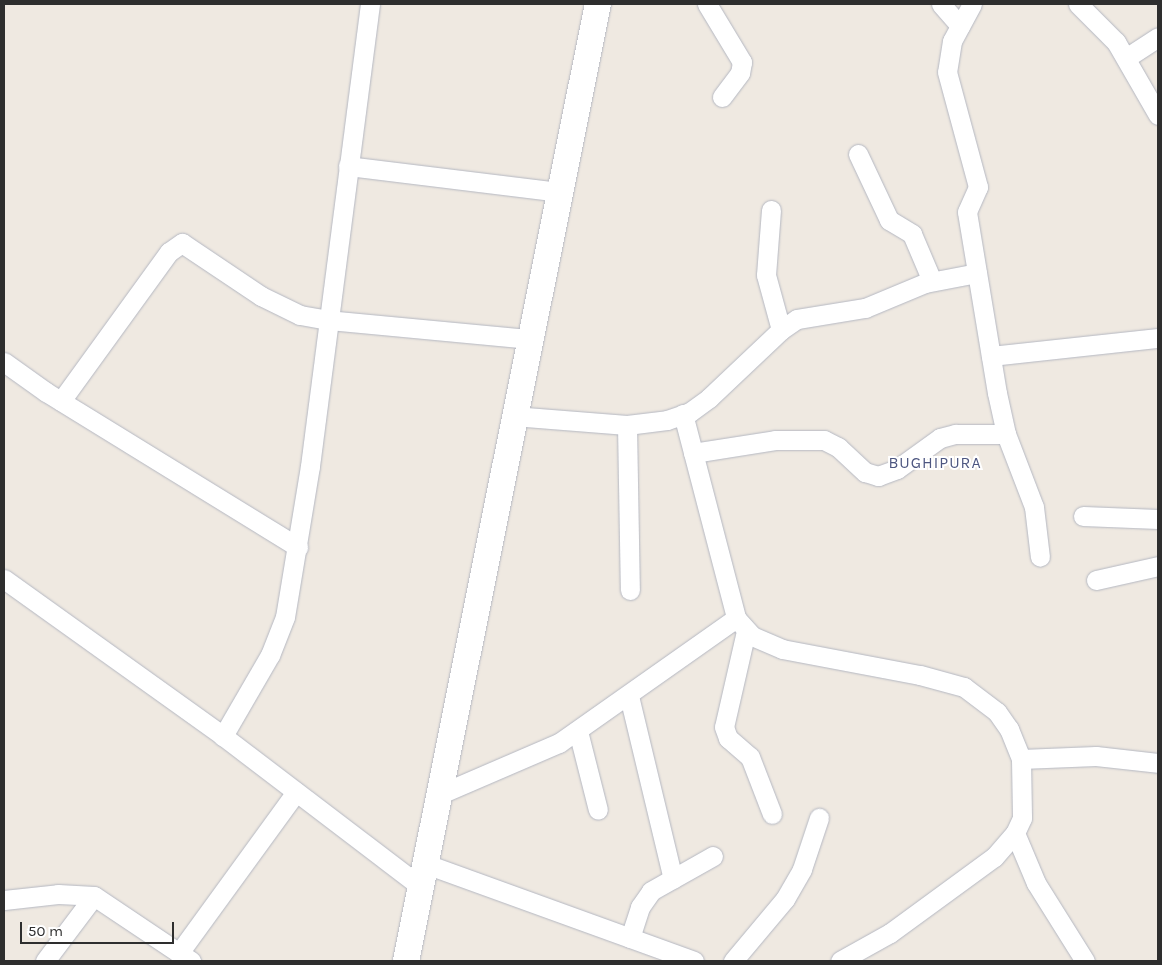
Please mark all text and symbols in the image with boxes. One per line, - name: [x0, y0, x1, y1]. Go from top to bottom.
- district label: BUGHIPURA: [887, 453, 983, 473]
- scale bar: [22, 912, 176, 944]
- text: 50 m: [28, 922, 63, 940]

